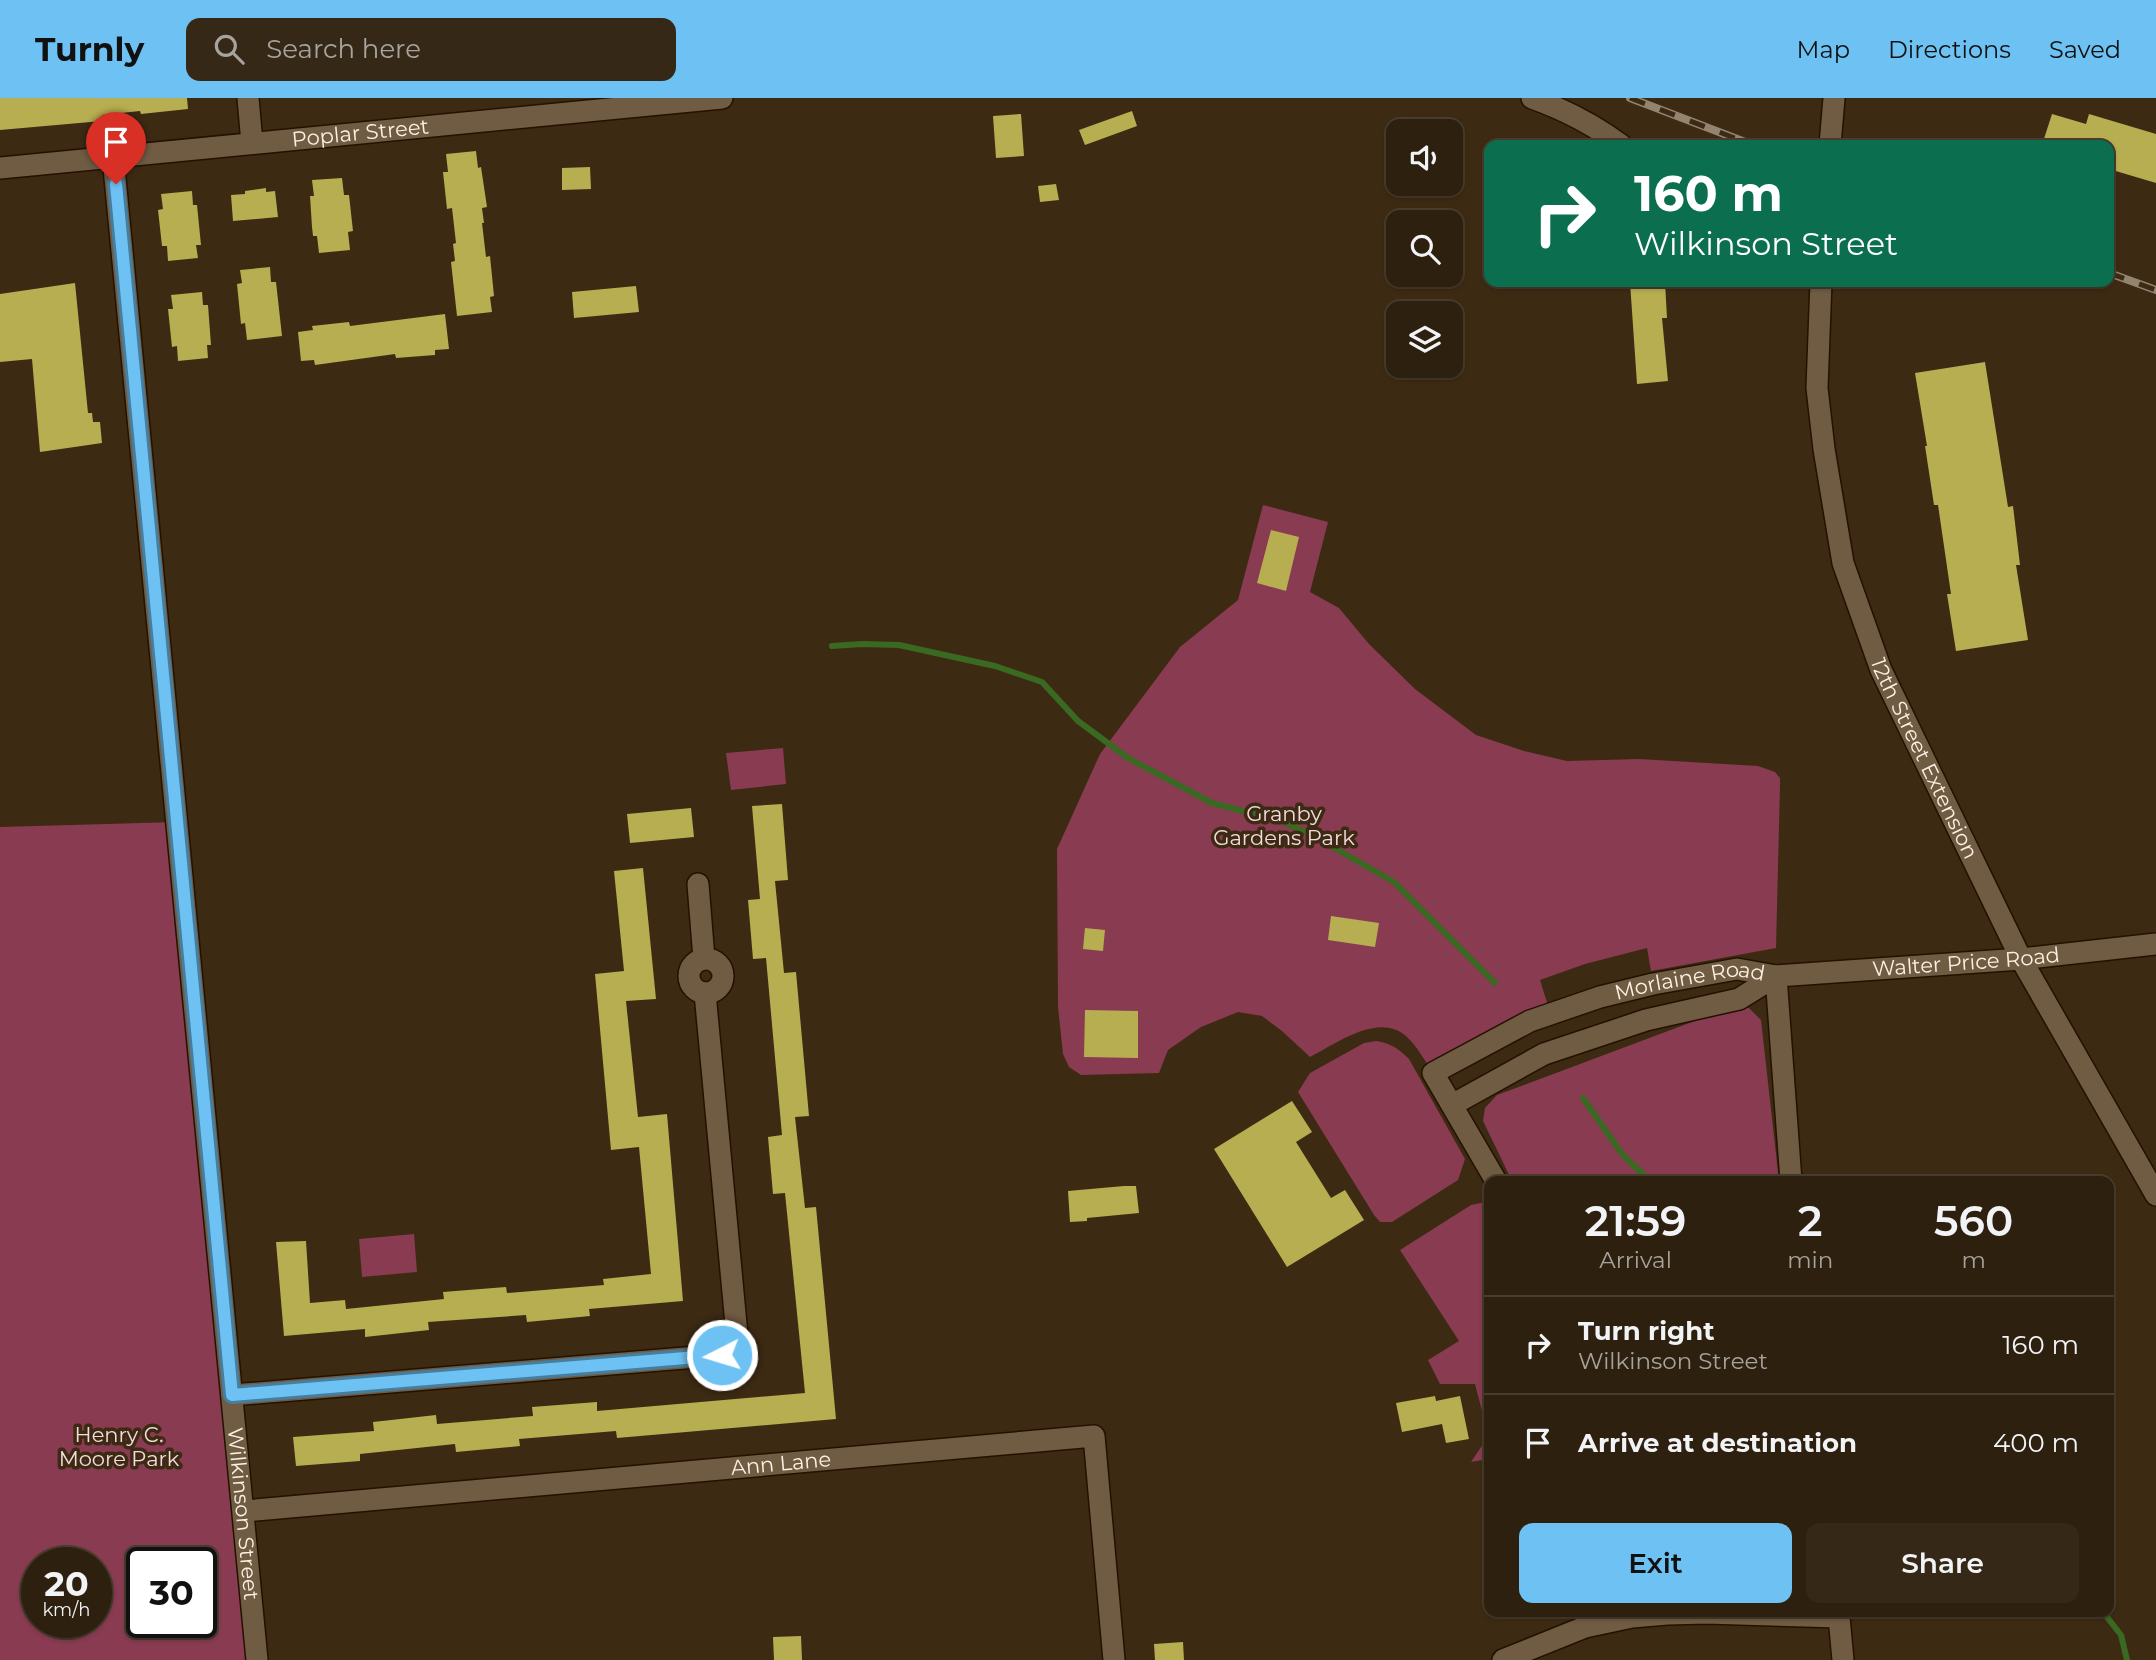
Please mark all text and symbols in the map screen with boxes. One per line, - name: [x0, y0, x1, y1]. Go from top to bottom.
- search box: [186, 18, 676, 81]
- text: Turnly: [35, 29, 144, 69]
- icon: search: [210, 30, 248, 68]
- text: Search here: [266, 33, 421, 65]
- text: Map: [1797, 35, 1850, 64]
- text: Directions: [1888, 35, 2011, 64]
- text: Saved: [2049, 35, 2121, 64]
- pin: [86, 112, 146, 184]
- street label: Poplar Street: [291, 113, 430, 152]
- map controls: [1386, 119, 1463, 378]
- button: sound: [1386, 119, 1463, 196]
- icon: arrive: [97, 123, 135, 161]
- text: 160 m: [1634, 164, 1783, 223]
- icon: right: [1519, 168, 1610, 259]
- button: search: [1386, 210, 1463, 287]
- text: Wilkinson Street: [1634, 224, 1898, 263]
- button: layers: [1386, 301, 1463, 378]
- street label: 12th Street Extension: [1866, 655, 1984, 863]
- park label: Granby Gardens Park: [1213, 801, 1355, 850]
- street label: Walter Price Road: [1871, 942, 2061, 981]
- street label: Morlaine Road: [1612, 956, 1767, 1005]
- text: 21:59: [1585, 1195, 1686, 1247]
- text: 2: [1798, 1195, 1822, 1247]
- text: 560: [1934, 1195, 2013, 1247]
- text: Arrival: [1599, 1246, 1672, 1274]
- text: min: [1787, 1246, 1833, 1274]
- text: m: [1961, 1246, 1986, 1274]
- text: Turn right: [1578, 1315, 1714, 1347]
- position arrow: [685, 1318, 759, 1392]
- icon: right: [1519, 1326, 1557, 1364]
- text: 160 m: [2002, 1329, 2079, 1361]
- text: Wilkinson Street: [1578, 1347, 1768, 1375]
- park label: Henry C. Moore Park: [59, 1422, 180, 1471]
- icon: arrive: [1519, 1424, 1557, 1462]
- street label: Wilkinson Street: [223, 1426, 264, 1601]
- text: Arrive at destination: [1578, 1427, 1857, 1459]
- text: 400 m: [1993, 1427, 2079, 1459]
- street label: Ann Lane: [730, 1446, 832, 1480]
- button: Exit: [1519, 1523, 1792, 1603]
- button: Share: [1806, 1523, 2079, 1603]
- speed limit sign: 30: [126, 1547, 217, 1638]
- text: 20: [44, 1562, 89, 1605]
- text: km/h: [42, 1599, 91, 1621]

